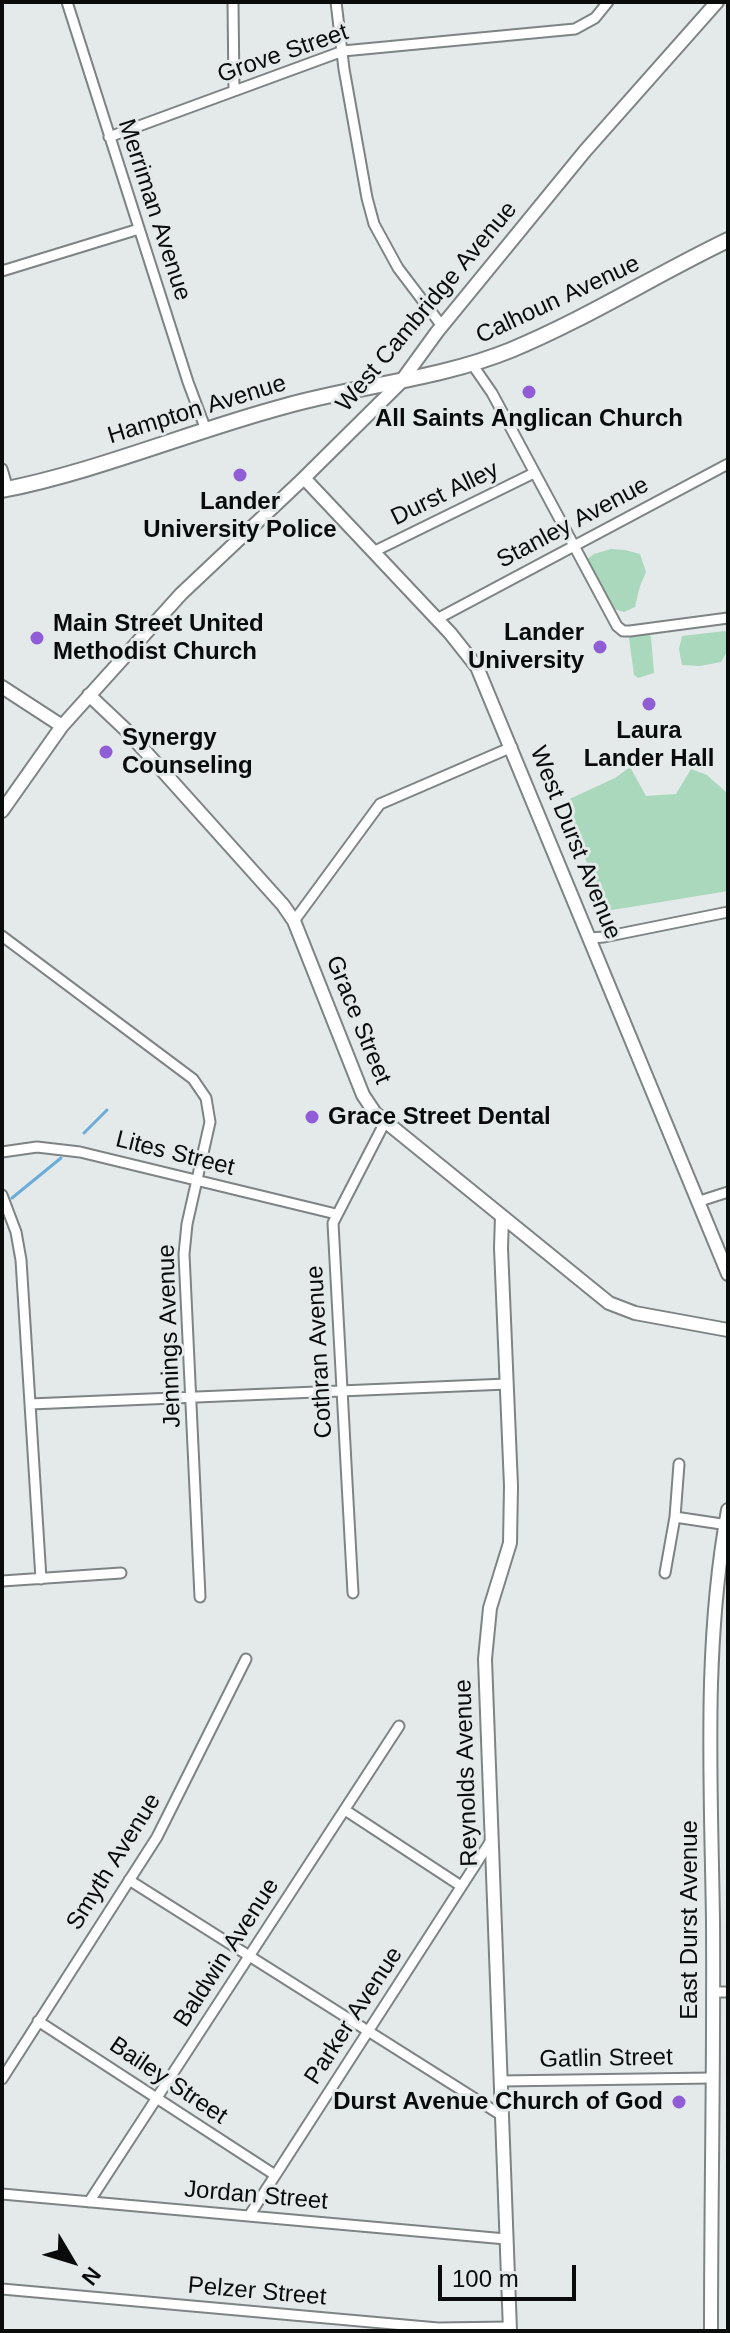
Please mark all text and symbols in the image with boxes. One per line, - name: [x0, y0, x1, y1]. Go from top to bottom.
- street label: Grove Street: [214, 18, 352, 90]
- street label: Merriman Avenue: [111, 116, 197, 304]
- street label: West Cambridge Avenue: [331, 196, 523, 418]
- street label: Calhoun Avenue: [472, 250, 644, 350]
- street label: Hampton Avenue: [104, 369, 290, 451]
- marker: All Saints Anglican Church: [520, 383, 538, 401]
- place label: All Saints Anglican Church: [375, 405, 683, 433]
- street label: Durst Alley: [387, 456, 503, 532]
- marker: Lander University Police: [231, 466, 249, 484]
- street label: Stanley Avenue: [492, 471, 654, 575]
- place label: Lander University Police: [143, 488, 337, 544]
- place label: Main Street United Methodist Church: [53, 610, 264, 666]
- place label: Lander University: [468, 619, 584, 675]
- marker: Main Street United Methodist Church: [28, 629, 46, 647]
- marker: Lander University: [591, 638, 609, 656]
- marker: Laura Lander Hall: [640, 695, 658, 713]
- place label: Laura Lander Hall: [584, 717, 714, 773]
- place label: Synergy Counseling: [122, 724, 253, 780]
- street label: West Durst Avenue: [523, 742, 627, 944]
- marker: Synergy Counseling: [97, 743, 115, 761]
- street label: Grace Street: [319, 952, 397, 1088]
- place label: Grace Street Dental: [328, 1103, 551, 1131]
- marker: Grace Street Dental: [303, 1108, 321, 1126]
- street label: Lites Street: [113, 1125, 237, 1183]
- street label: Jennings Avenue: [152, 1244, 188, 1428]
- street label: Cothran Avenue: [301, 1265, 339, 1439]
- street label: Reynolds Avenue: [449, 1679, 485, 1867]
- street label: Smyth Avenue: [61, 1788, 167, 1936]
- street label: East Durst Avenue: [676, 1820, 704, 2020]
- street label: Baldwin Avenue: [168, 1873, 286, 2033]
- street label: Parker Avenue: [299, 1942, 409, 2090]
- street label: Bailey Street: [104, 2031, 232, 2131]
- street label: Gatlin Street: [539, 2043, 673, 2075]
- place label: Durst Avenue Church of God: [333, 2088, 663, 2116]
- marker: Durst Avenue Church of God: [670, 2093, 688, 2111]
- street label: Jordan Street: [183, 2175, 329, 2217]
- north arrow: [32, 2221, 112, 2301]
- scale bar: [442, 2249, 580, 2299]
- text: N: [77, 2262, 106, 2290]
- text: 100 m: [452, 2265, 519, 2292]
- street label: Pelzer Street: [187, 2272, 327, 2312]

